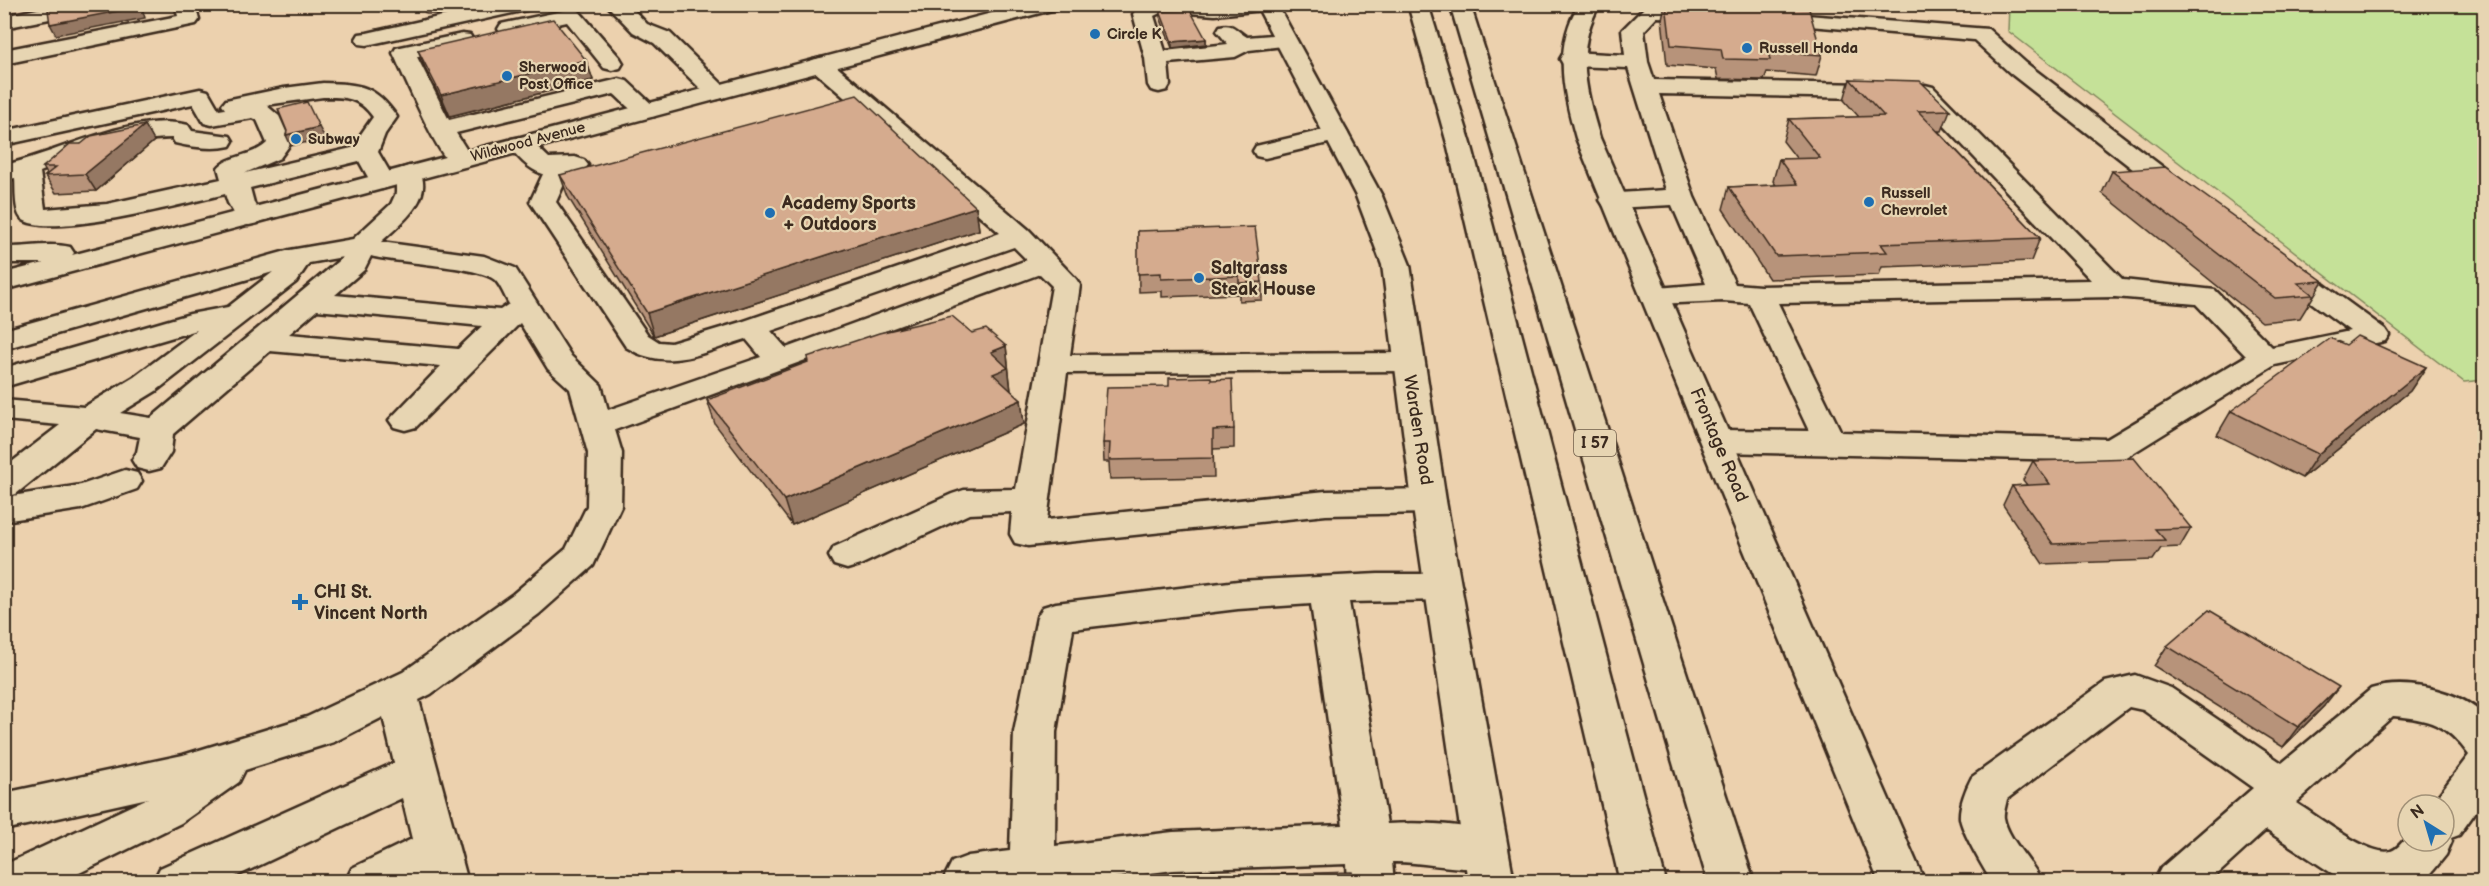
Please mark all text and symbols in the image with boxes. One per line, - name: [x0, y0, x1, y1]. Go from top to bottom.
- place label: Circle K: [1107, 25, 1162, 44]
- marker: Circle K: [1088, 27, 1102, 41]
- place label: Russell Honda: [1759, 39, 1858, 58]
- marker: Russell Honda: [1740, 41, 1754, 55]
- place label: Sherwood Post Office: [519, 58, 594, 94]
- marker: Sherwood Post Office: [500, 69, 514, 83]
- street label: Wildwood Avenue: [469, 118, 587, 166]
- place label: Subway: [308, 130, 360, 149]
- marker: Subway: [289, 132, 303, 146]
- place label: Russell Chevrolet: [1881, 184, 1947, 220]
- place label: Academy Sports + Outdoors: [781, 193, 916, 235]
- marker: Russell Chevrolet: [1862, 195, 1876, 209]
- marker: Academy Sports + Outdoors: [763, 206, 777, 220]
- place label: Saltgrass Steak House: [1211, 258, 1316, 300]
- marker: Saltgrass Steak House: [1192, 271, 1206, 285]
- street label: Warden Road: [1399, 373, 1437, 487]
- street label: Frontage Road: [1686, 385, 1752, 505]
- road number: I 57: [1574, 430, 1616, 456]
- place label: CHI St. Vincent North: [314, 582, 428, 624]
- marker: CHI St. Vincent North: [291, 593, 309, 611]
- north arrow: [2396, 793, 2456, 853]
- text: N: [2407, 801, 2428, 823]

